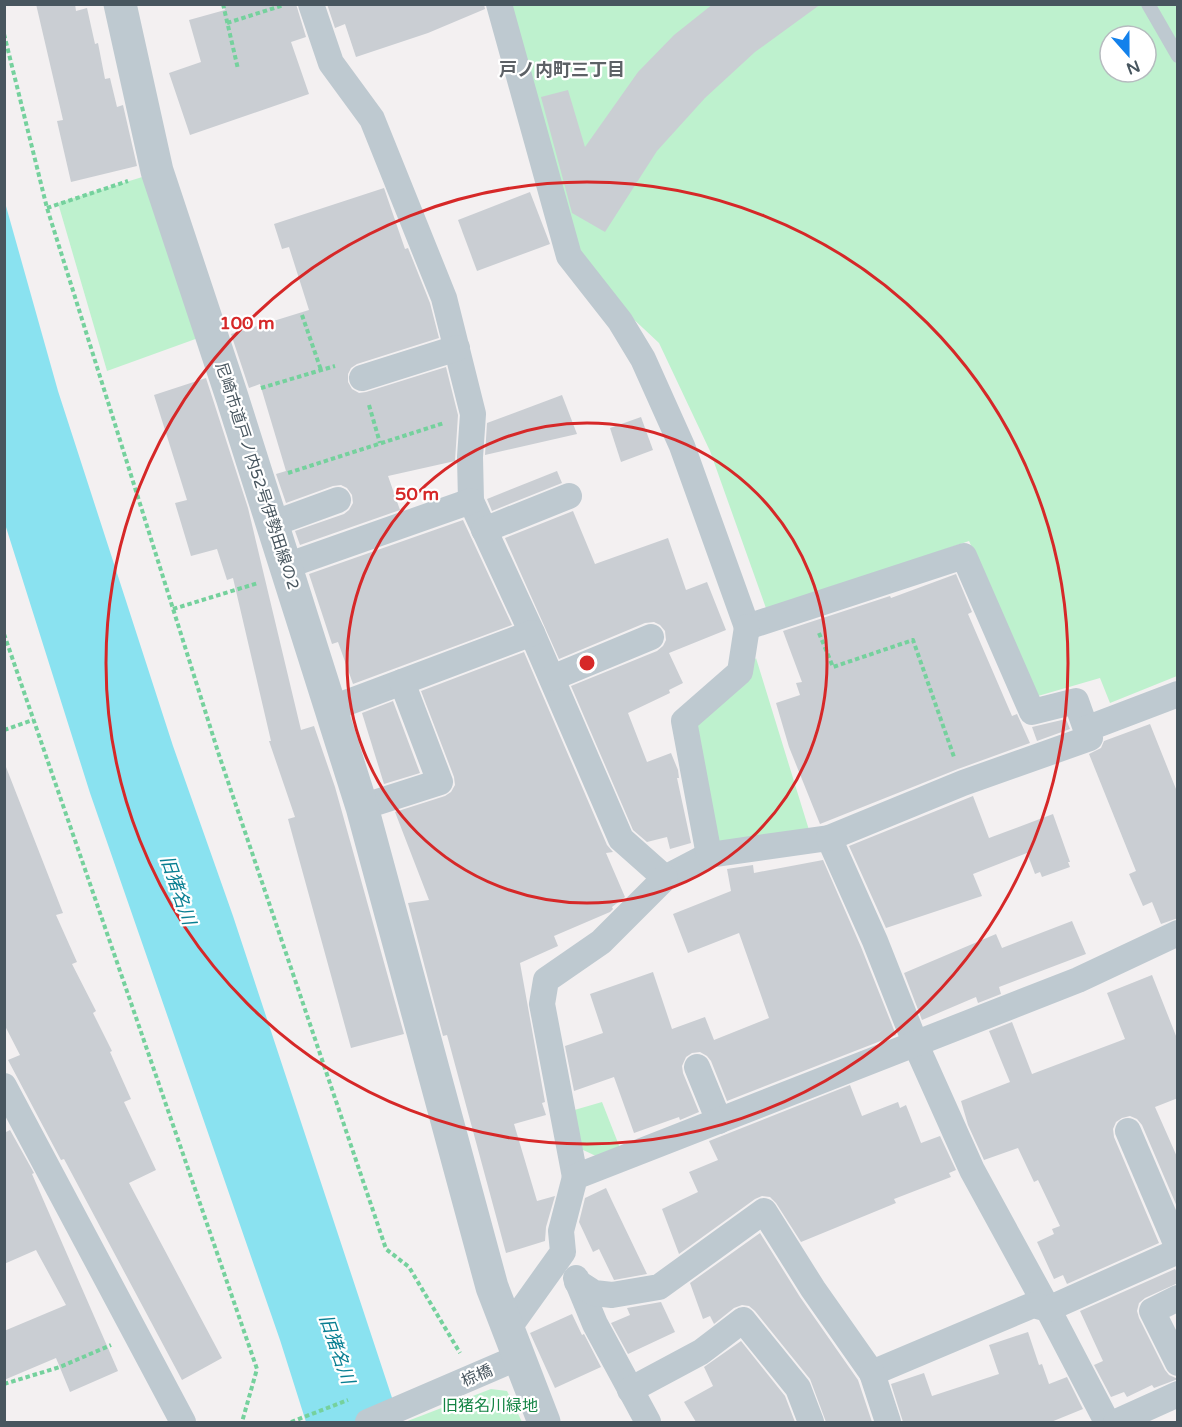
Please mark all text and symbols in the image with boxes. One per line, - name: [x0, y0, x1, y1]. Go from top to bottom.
- north arrow: [1098, 24, 1158, 84]
- text: N: [1123, 55, 1143, 79]
- district label: 戸ノ内町三丁目: [499, 59, 625, 81]
- text: 100 m: [219, 312, 275, 334]
- street label: 尼崎市道戸ノ内52号伊勢田線の2: [211, 360, 303, 592]
- text: 50 m: [395, 483, 439, 505]
- centre of rings: [577, 653, 597, 673]
- water label: 旧猪名川: [156, 852, 201, 930]
- water label: 旧猪名川: [315, 1311, 360, 1389]
- street label: 椋橋: [458, 1361, 496, 1391]
- park label: 旧猪名川緑地: [442, 1396, 538, 1416]

